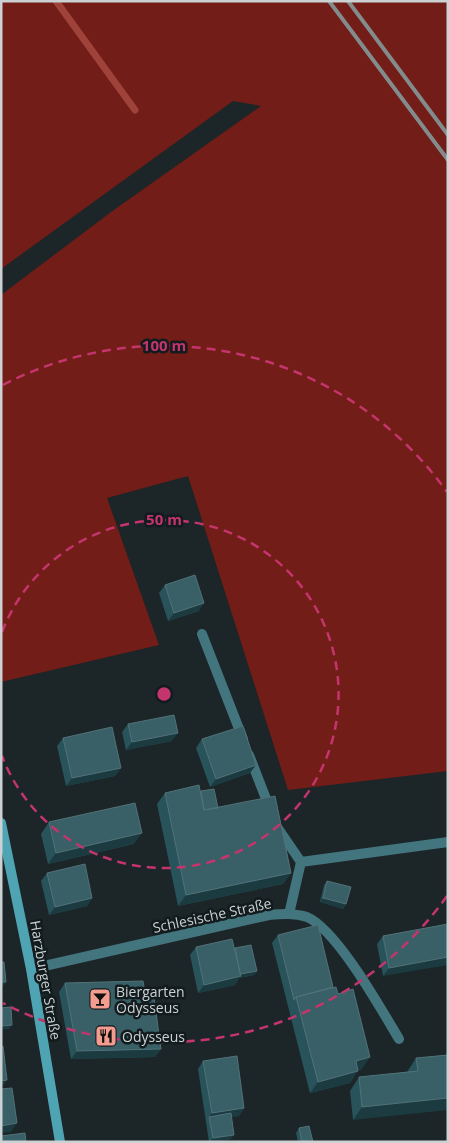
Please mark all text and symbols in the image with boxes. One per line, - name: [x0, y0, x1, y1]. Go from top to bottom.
- text: 100 m: [142, 335, 186, 355]
- text: 50 m: [146, 509, 182, 529]
- centre of rings: [155, 685, 173, 703]
- street label: Schlesische Straße: [151, 893, 273, 937]
- street label: Harzburger Straße: [26, 919, 66, 1041]
- place label: Biergarten Odysseus: [116, 982, 185, 1017]
- bar icon: Biergarten Odysseus: [88, 987, 112, 1011]
- restaurant icon: Odysseus: [94, 1024, 118, 1048]
- place label: Odysseus: [122, 1027, 185, 1046]

